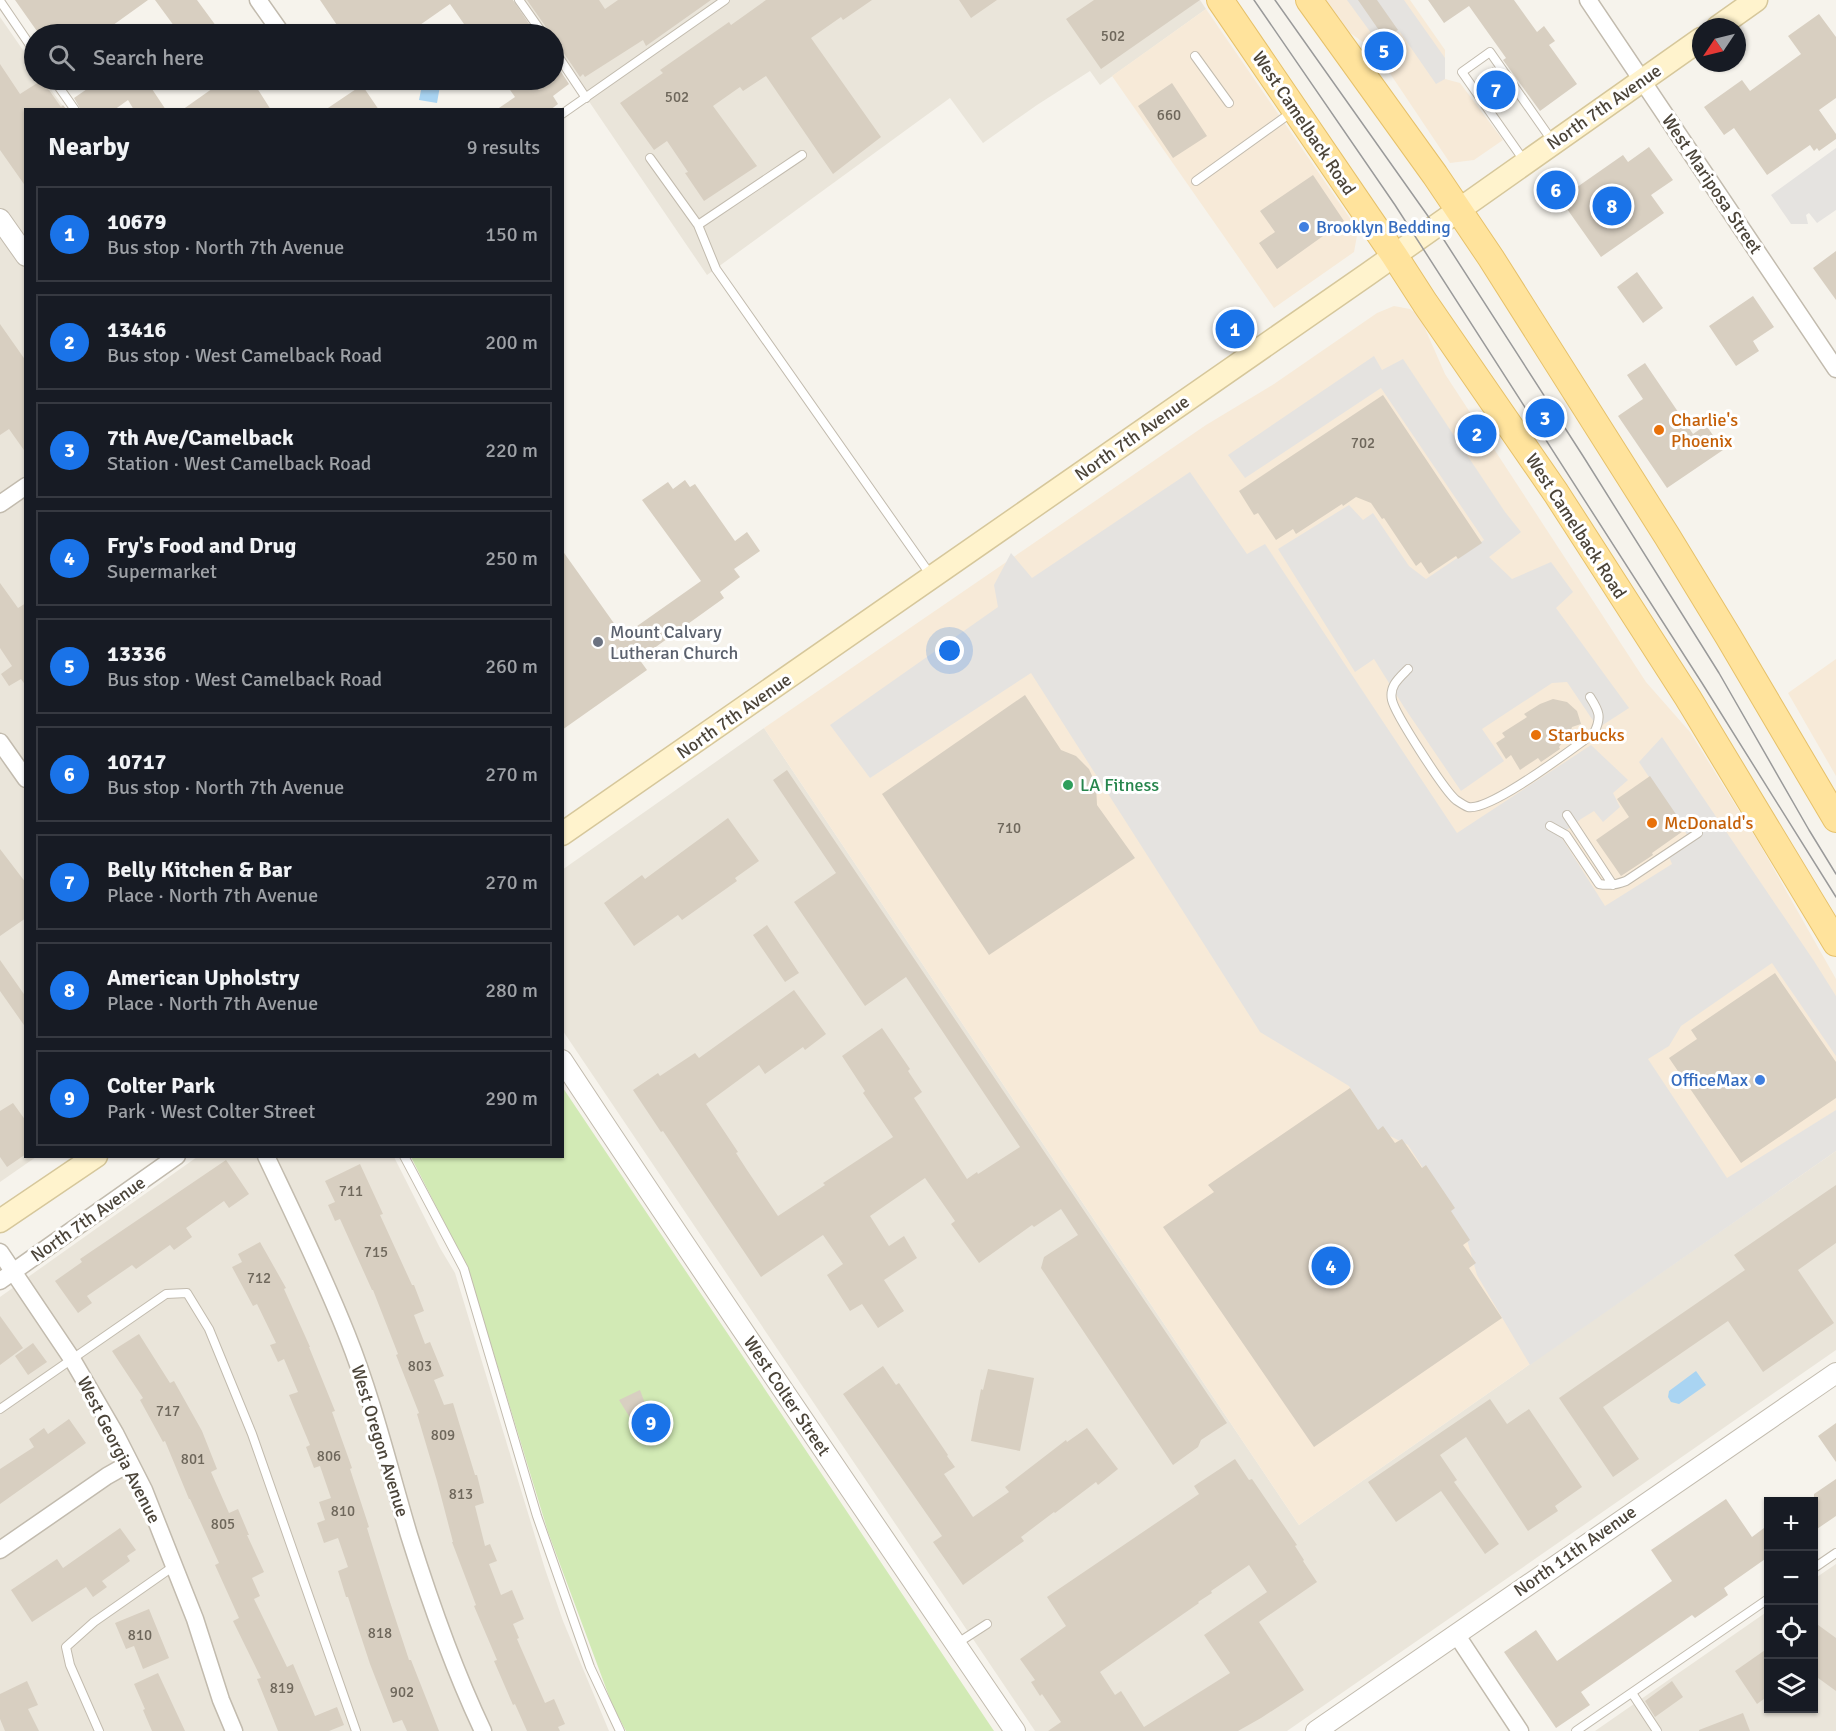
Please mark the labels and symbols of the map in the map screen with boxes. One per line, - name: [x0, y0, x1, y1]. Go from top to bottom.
- north arrow: [1692, 18, 1746, 72]
- house number: 502: [1101, 27, 1125, 45]
- pin: 5: [1364, 28, 1404, 74]
- street label: West Camelback Road: [1248, 47, 1360, 199]
- street label: North 7th Avenue: [1543, 59, 1665, 155]
- pin: 7: [1476, 68, 1516, 112]
- house number: 502: [665, 88, 689, 106]
- house number: 660: [1157, 106, 1181, 124]
- street label: West Mariposa Street: [1657, 110, 1767, 258]
- pin: 6: [1536, 168, 1576, 213]
- pin: 8: [1592, 184, 1632, 228]
- place label: Brooklyn Bedding: [1316, 216, 1451, 238]
- marker: Brooklyn Bedding: [1297, 220, 1311, 234]
- pin: 1: [1216, 306, 1254, 352]
- street label: North 7th Avenue: [1071, 390, 1193, 486]
- pin: 3: [1526, 396, 1564, 440]
- place label: Charlie's Phoenix: [1671, 409, 1738, 452]
- pin: 2: [1458, 412, 1496, 456]
- marker: Charlie's Phoenix: [1652, 423, 1666, 437]
- house number: 702: [1351, 434, 1375, 452]
- street label: West Camelback Road: [1521, 449, 1631, 603]
- place label: Mount Calvary Lutheran Church: [610, 621, 738, 664]
- marker: Mount Calvary Lutheran Church: [591, 635, 605, 649]
- your location: [935, 636, 964, 665]
- street label: North 7th Avenue: [673, 668, 795, 764]
- place label: Starbucks: [1548, 724, 1625, 746]
- marker: Starbucks: [1529, 728, 1543, 742]
- place label: LA Fitness: [1080, 774, 1159, 796]
- marker: LA Fitness: [1061, 778, 1075, 792]
- place label: McDonald's: [1664, 812, 1753, 834]
- marker: McDonald's: [1645, 816, 1659, 830]
- house number: 710: [997, 819, 1021, 837]
- place label: OfficeMax: [1671, 1069, 1749, 1091]
- marker: OfficeMax: [1753, 1073, 1767, 1087]
- street label: North 7th Avenue: [27, 1171, 149, 1267]
- house number: 711: [339, 1182, 363, 1200]
- house number: 715: [364, 1243, 388, 1261]
- pin: 4: [1312, 1244, 1350, 1288]
- house number: 712: [247, 1269, 271, 1287]
- street label: West Colter Street: [739, 1332, 835, 1460]
- house number: 803: [408, 1357, 432, 1375]
- street label: West Oregon Avenue: [346, 1362, 414, 1520]
- street label: West Georgia Avenue: [72, 1373, 166, 1527]
- pin: 9: [632, 1400, 670, 1446]
- house number: 717: [156, 1402, 180, 1420]
- house number: 809: [431, 1426, 455, 1444]
- house number: 806: [317, 1447, 341, 1465]
- house number: 801: [181, 1450, 205, 1468]
- house number: 813: [449, 1485, 473, 1503]
- street label: North 11th Avenue: [1510, 1501, 1640, 1601]
- house number: 810: [331, 1502, 355, 1520]
- house number: 805: [211, 1515, 235, 1533]
- house number: 818: [368, 1624, 392, 1642]
- house number: 810: [128, 1626, 152, 1644]
- house number: 819: [270, 1679, 294, 1697]
- house number: 902: [390, 1683, 414, 1701]

